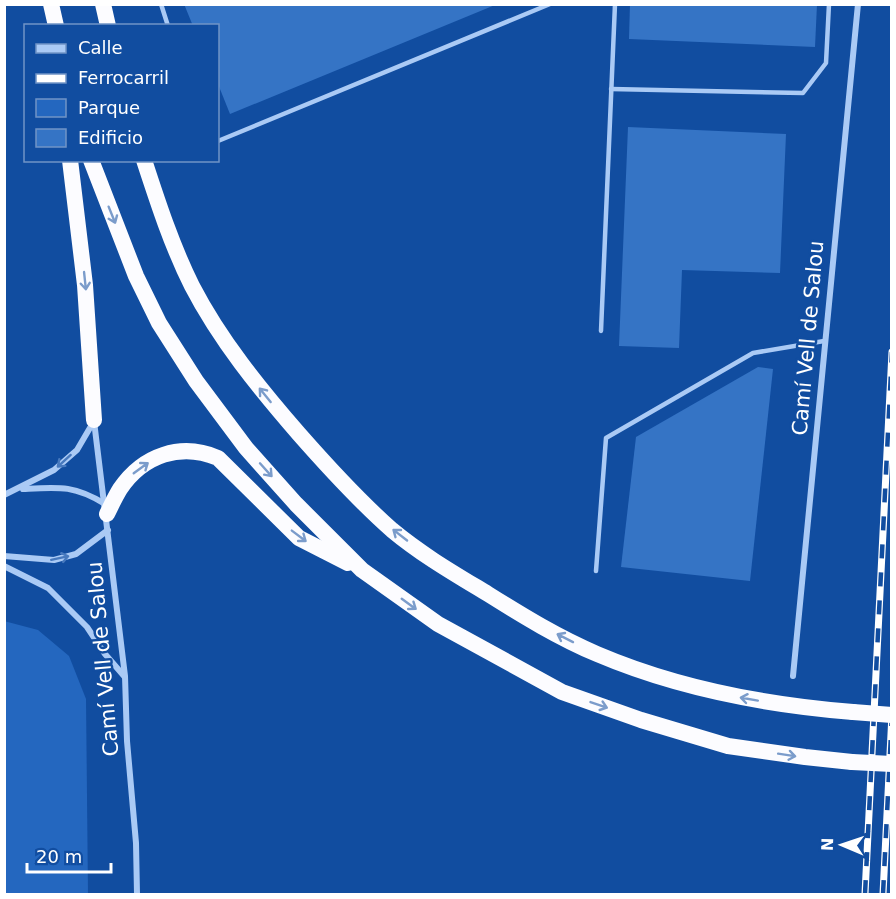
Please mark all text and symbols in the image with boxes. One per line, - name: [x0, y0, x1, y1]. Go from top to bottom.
- legend: [24, 24, 219, 162]
- text: Calle: [78, 37, 123, 58]
- text: Ferrocarril: [78, 67, 169, 88]
- text: Parque: [78, 97, 140, 118]
- text: Edificio: [78, 127, 143, 148]
- one-way arrow: [107, 205, 118, 224]
- street label: Camí Vell de Salou: [788, 240, 828, 436]
- one-way arrow: [80, 271, 91, 291]
- one-way arrow: [258, 388, 272, 403]
- one-way arrow: [56, 454, 72, 468]
- one-way arrow: [133, 462, 149, 474]
- one-way arrow: [259, 462, 273, 477]
- one-way arrow: [291, 529, 307, 542]
- one-way arrow: [392, 529, 408, 542]
- one-way arrow: [50, 552, 69, 563]
- street label: Camí Vell de Salou: [83, 561, 123, 757]
- one-way arrow: [401, 598, 417, 610]
- one-way arrow: [557, 631, 575, 643]
- one-way arrow: [740, 693, 760, 704]
- one-way arrow: [589, 701, 608, 712]
- one-way arrow: [777, 749, 797, 760]
- north arrow: [812, 815, 872, 875]
- scale bar: [27, 836, 111, 874]
- text: N: [818, 837, 837, 852]
- text: 20 m: [36, 846, 82, 867]

